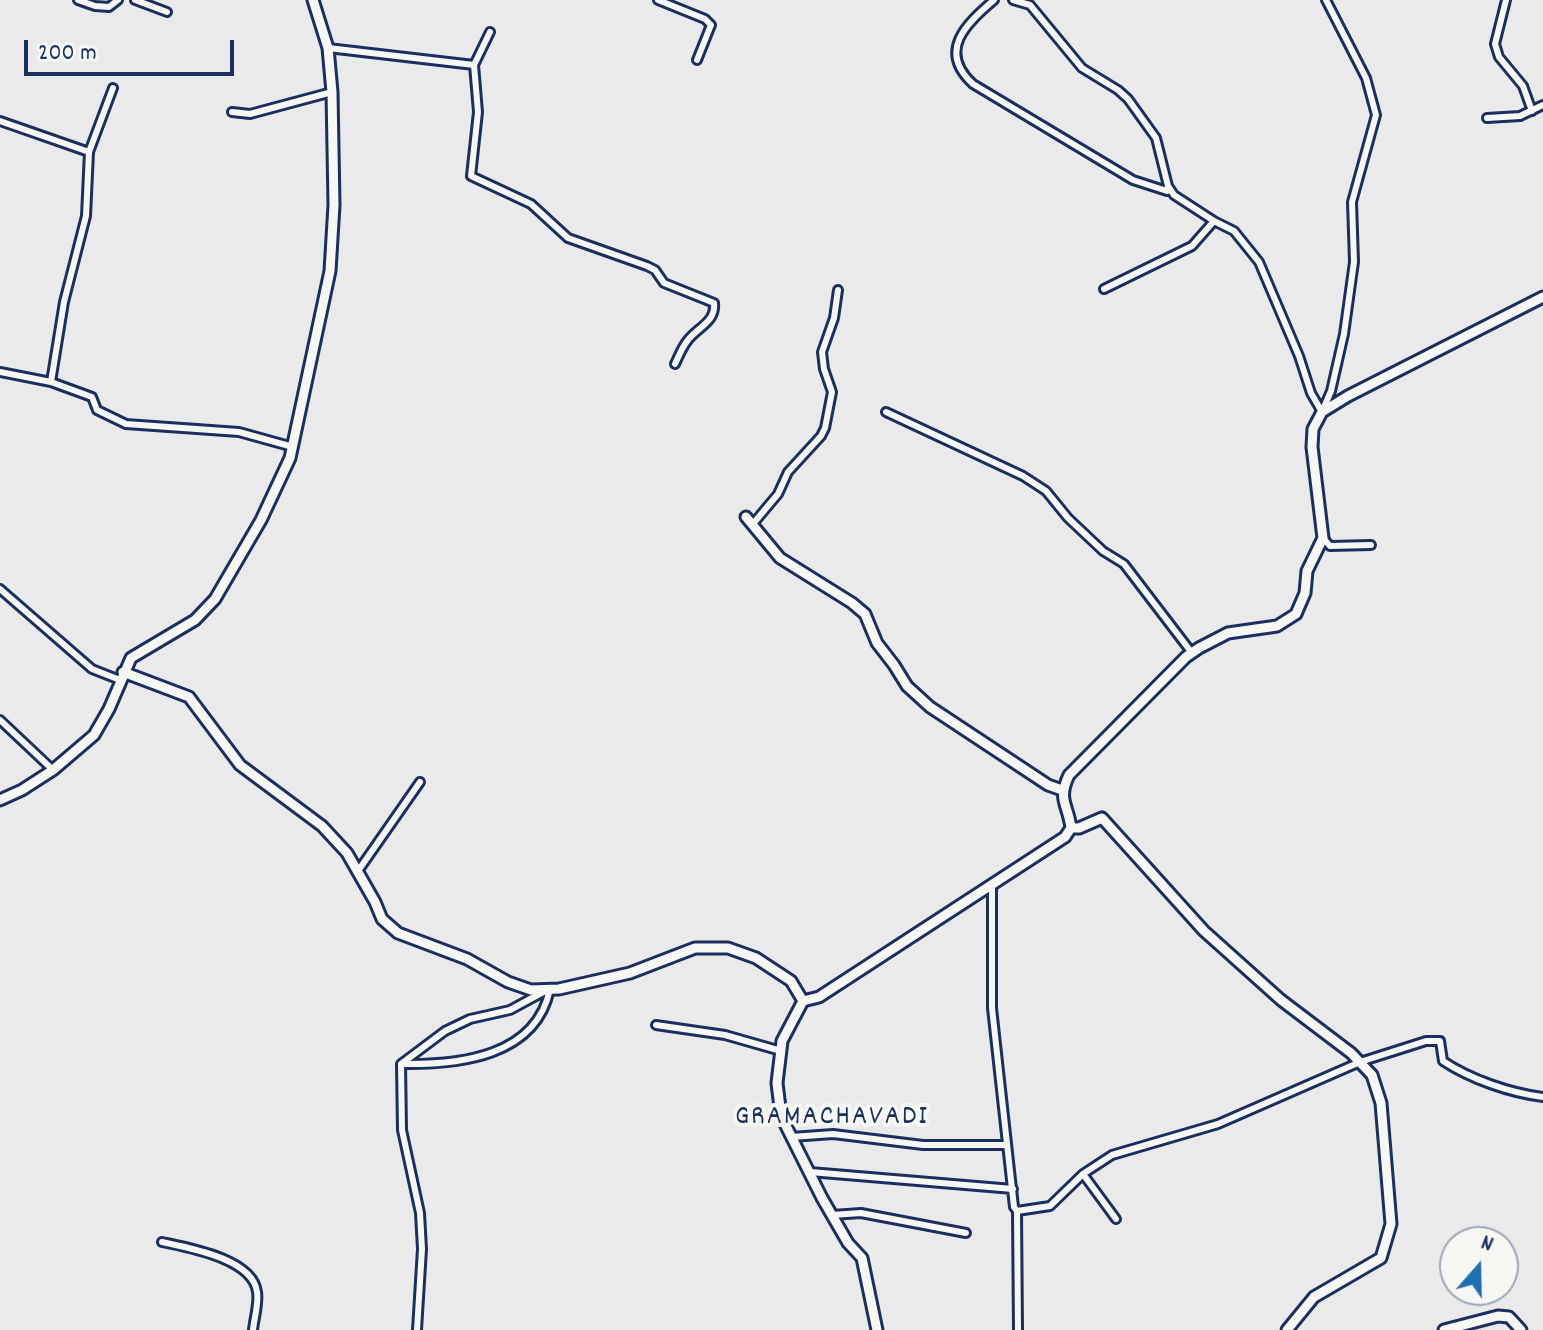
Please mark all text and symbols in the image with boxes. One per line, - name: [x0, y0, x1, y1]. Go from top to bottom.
- scale bar: [28, 24, 238, 74]
- text: 200 m: [38, 37, 97, 71]
- district label: GRAMACHAVADI: [735, 1102, 929, 1136]
- north arrow: [1439, 1226, 1519, 1306]
- text: N: [1476, 1228, 1497, 1261]

